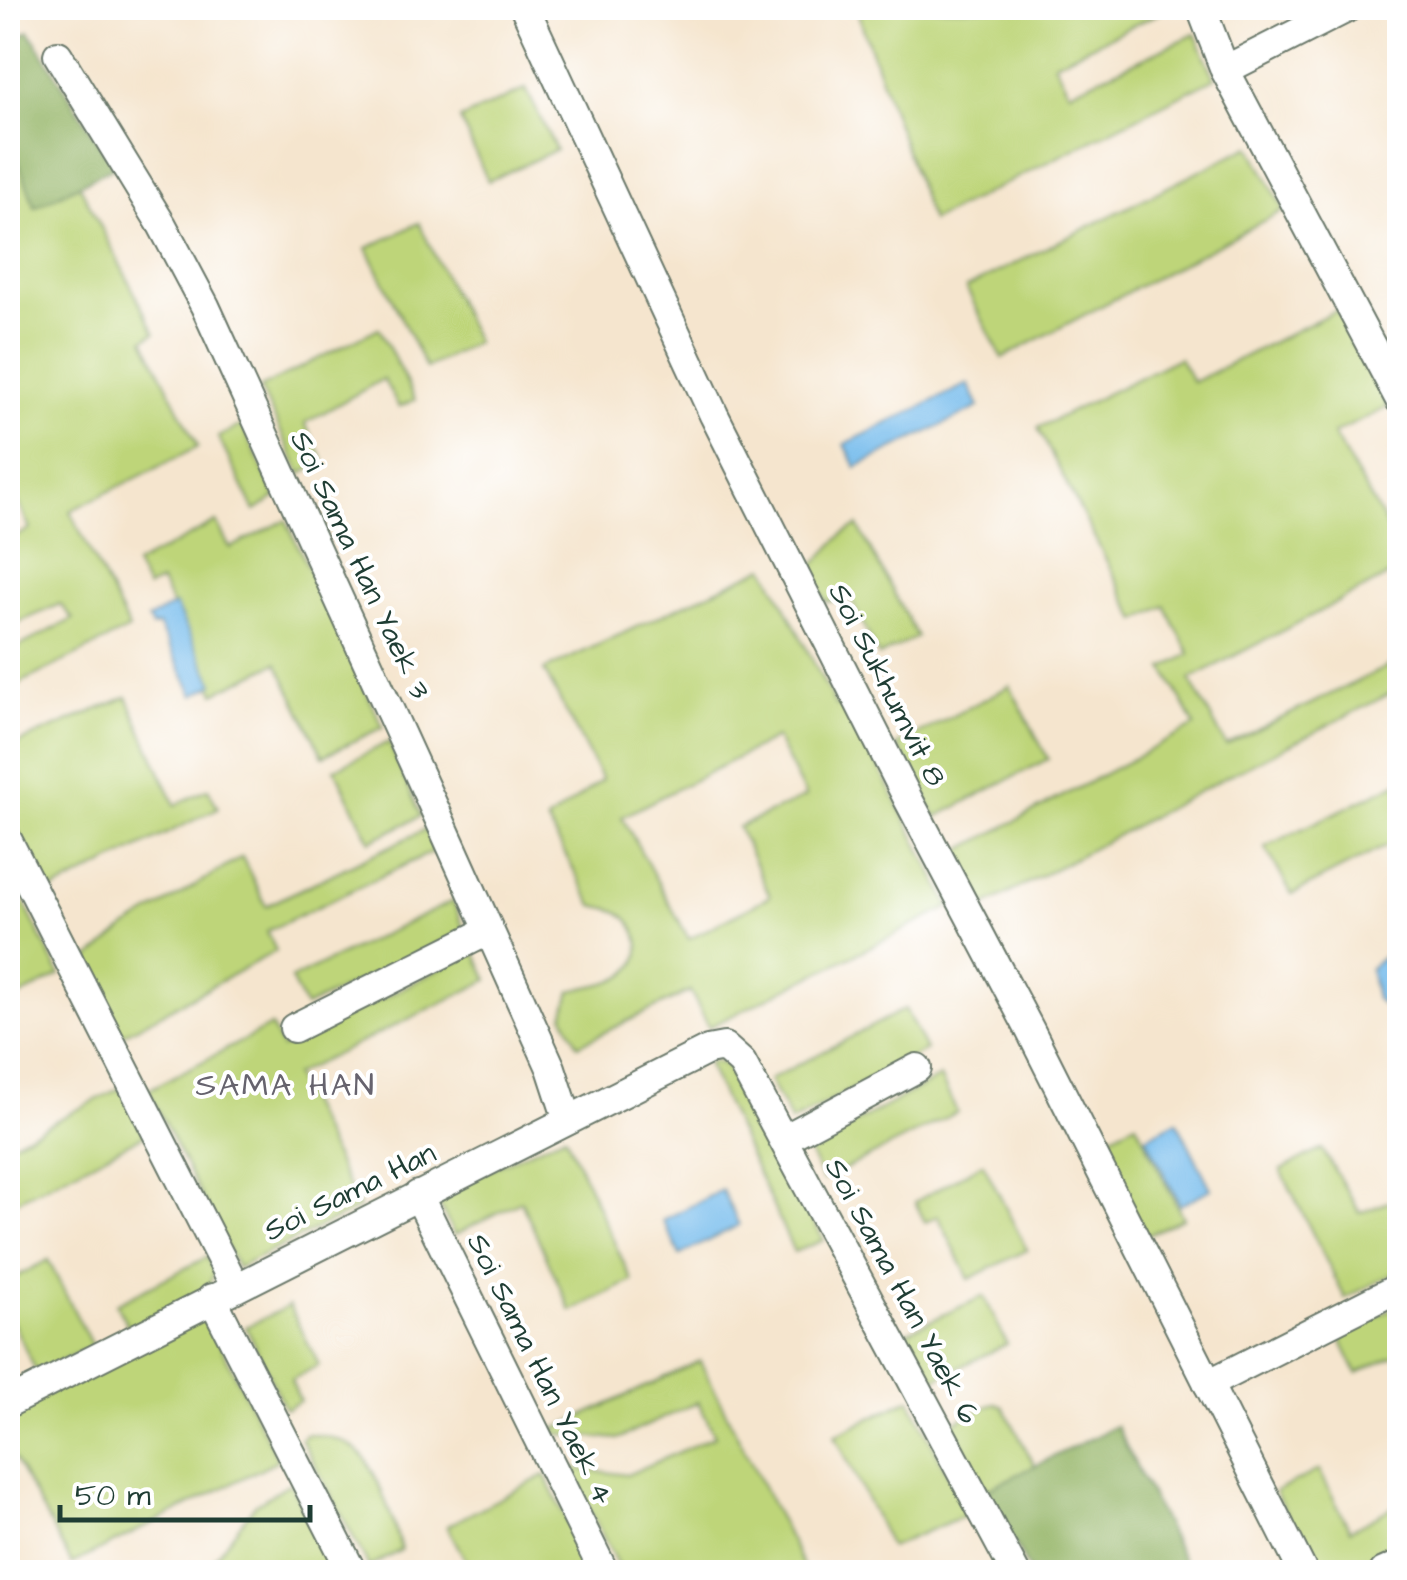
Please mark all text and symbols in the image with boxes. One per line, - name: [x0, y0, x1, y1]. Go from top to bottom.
- street label: Soi Sama Han Yaek 3: [279, 424, 441, 706]
- street label: Soi Sukhumvit 8: [818, 576, 956, 794]
- district label: SAMA HAN: [196, 1063, 376, 1108]
- street label: Soi Sama Han: [257, 1132, 443, 1252]
- street label: Soi Sama Han Yaek 6: [814, 1151, 990, 1431]
- street label: Soi Sama Han Yaek 4: [456, 1226, 624, 1512]
- scale bar: [60, 1460, 310, 1522]
- text: 50 m: [75, 1475, 151, 1517]

